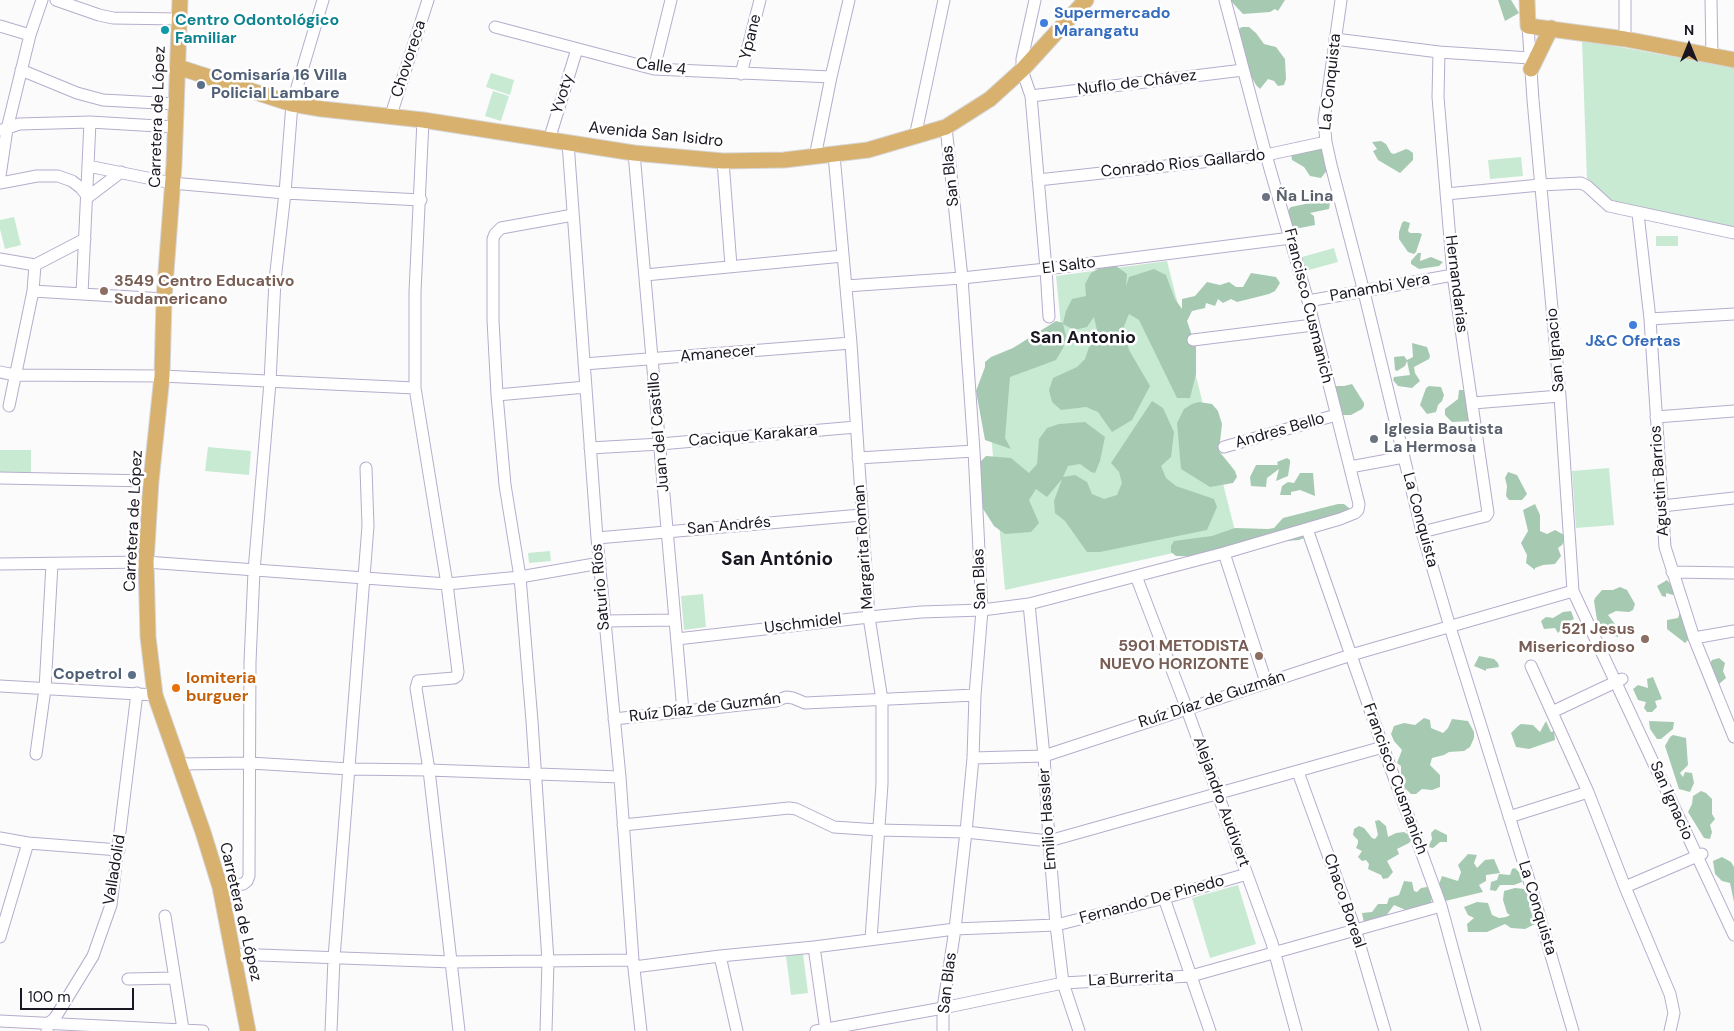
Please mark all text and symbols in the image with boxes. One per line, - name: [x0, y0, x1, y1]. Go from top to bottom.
- place label: Supermercado Marangatu: [1054, 4, 1171, 42]
- place label: Centro Odontológico Familiar: [175, 11, 339, 49]
- street label: Ypane: [736, 12, 766, 62]
- marker: Supermercado Marangatu: [1038, 17, 1050, 29]
- street label: Chovoreca: [388, 18, 430, 100]
- north arrow: [1664, 20, 1714, 70]
- text: N: [1684, 21, 1694, 39]
- marker: Centro Odontológico Familiar: [159, 24, 171, 36]
- street label: La Conquista: [1316, 33, 1346, 131]
- street label: Carretera de López: [146, 46, 170, 188]
- street label: Calle 4: [635, 54, 687, 80]
- place label: Comisaría 16 Villa Policial Lambare: [211, 66, 347, 104]
- street label: Nuflo de Chávez: [1076, 66, 1198, 100]
- street label: Yvoty: [548, 72, 578, 116]
- marker: Comisaría 16 Villa Policial Lambare: [195, 79, 207, 91]
- street label: Avenida San Isidro: [588, 118, 724, 152]
- street label: San Blas: [938, 144, 964, 208]
- street label: Conrado Rios Gallardo: [1100, 146, 1266, 182]
- place label: Ña Lina: [1276, 187, 1333, 207]
- marker: Ña Lina: [1260, 191, 1272, 203]
- street label: Francisco Cusmanich: [1279, 226, 1337, 386]
- street label: Hernandarias: [1440, 234, 1472, 334]
- street label: El Salto: [1041, 253, 1097, 279]
- street label: Panambi Vera: [1328, 270, 1432, 306]
- place label: 3549 Centro Educativo Sudamericano: [114, 272, 294, 310]
- marker: 3549 Centro Educativo Sudamericano: [98, 285, 110, 297]
- street label: San Ignacio: [1543, 307, 1569, 393]
- marker: J&C Ofertas: [1627, 319, 1639, 331]
- district label: San Antonio: [1030, 327, 1136, 349]
- place label: J&C Ofertas: [1585, 332, 1681, 352]
- street label: Amanecer: [679, 341, 757, 367]
- street label: Juan del Castillo: [644, 371, 674, 493]
- street label: Andres Bello: [1233, 409, 1327, 453]
- place label: Iglesia Bautista La Hermosa: [1384, 420, 1503, 458]
- street label: Cacique Karakara: [688, 421, 818, 451]
- street label: Agustin Barrios: [1647, 425, 1673, 537]
- marker: Iglesia Bautista La Hermosa: [1368, 433, 1380, 445]
- street label: Carretera de López: [121, 450, 147, 592]
- street label: La Conquista: [1398, 471, 1442, 569]
- street label: Margarita Roman: [850, 484, 878, 610]
- street label: San Andrés: [686, 513, 772, 539]
- street label: Saturio Ríos: [588, 543, 614, 631]
- street label: San Blas: [969, 548, 991, 610]
- district label: San António: [721, 549, 833, 571]
- street label: Uschmidel: [763, 610, 843, 638]
- place label: 521 Jesus Misericordioso: [1519, 620, 1635, 658]
- marker: 521 Jesus Misericordioso: [1639, 633, 1651, 645]
- place label: 5901 METODISTA NUEVO HORIZONTE: [1099, 637, 1249, 675]
- marker: 5901 METODISTA NUEVO HORIZONTE: [1253, 650, 1265, 662]
- place label: Copetrol: [53, 665, 122, 685]
- street label: Ruíz Díaz de Guzmán: [1136, 667, 1288, 733]
- marker: Copetrol: [126, 669, 138, 681]
- place label: lomiteria burguer: [186, 669, 256, 707]
- marker: lomiteria burguer: [170, 682, 182, 694]
- street label: Ruíz Díaz de Guzmán: [628, 689, 782, 727]
- street label: Francisco Cusmanich: [1359, 701, 1431, 857]
- street label: Alejandro Audivert: [1189, 734, 1253, 870]
- street label: San Ignacio: [1645, 759, 1697, 843]
- street label: Emilio Hassler: [1035, 767, 1061, 871]
- street label: Valladolid: [100, 833, 130, 907]
- street label: Carretera de López: [215, 841, 265, 983]
- street label: Chaco Boreal: [1319, 851, 1369, 951]
- street label: La Conquista: [1514, 859, 1560, 957]
- street label: Fernando De Pinedo: [1077, 871, 1227, 929]
- street label: San Blas: [935, 951, 961, 1015]
- street label: La Burrerita: [1088, 967, 1174, 991]
- scale bar: [22, 978, 136, 1010]
- text: 100 m: [28, 987, 71, 1007]

